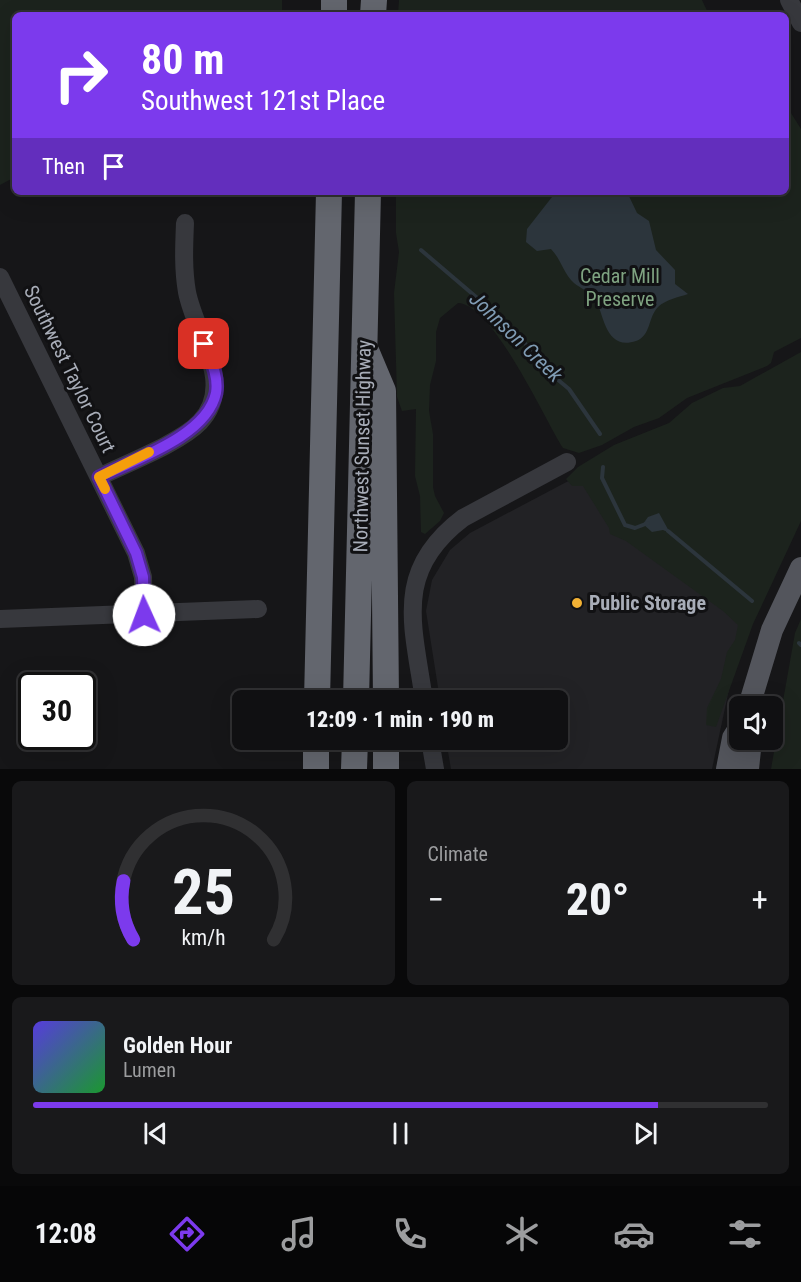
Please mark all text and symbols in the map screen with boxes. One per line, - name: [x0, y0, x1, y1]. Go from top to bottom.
- text: 80 m: [141, 35, 224, 84]
- icon: right: [42, 36, 120, 114]
- text: Southwest 121st Place: [141, 85, 385, 117]
- icon: arrive: [97, 150, 130, 183]
- text: Then: [42, 154, 85, 179]
- park label: Cedar Mill Preserve: [580, 264, 660, 311]
- street label: Southwest Taylor Court: [19, 281, 121, 457]
- water label: Johnson Creek: [465, 287, 568, 388]
- pin: [178, 318, 229, 369]
- icon: arrive: [187, 327, 220, 360]
- street label: Northwest Sunset Highway: [348, 340, 376, 552]
- position arrow: [112, 583, 176, 647]
- place label: Public Storage: [589, 591, 706, 615]
- marker: Public Storage: [570, 596, 584, 610]
- speed limit sign: 30: [18, 672, 96, 750]
- map controls: [729, 696, 783, 750]
- button: sound: [729, 696, 783, 750]
- text: 12:09 · 1 min · 190 m: [306, 707, 494, 732]
- text: Climate: [428, 842, 488, 866]
- text: 25: [172, 856, 235, 929]
- text: 20°: [566, 873, 630, 926]
- text: −: [428, 880, 444, 919]
- text: +: [752, 880, 768, 919]
- text: km/h: [181, 925, 225, 950]
- text: Golden Hour: [123, 1033, 232, 1058]
- text: Lumen: [123, 1058, 176, 1082]
- icon: previous: [139, 1117, 172, 1150]
- icon: pause: [384, 1117, 417, 1150]
- icon: next: [629, 1117, 662, 1150]
- icon: directions: [166, 1213, 208, 1255]
- icon: music: [278, 1213, 320, 1255]
- icon: phone: [389, 1213, 431, 1255]
- icon: climate: [501, 1213, 543, 1255]
- icon: car: [613, 1213, 655, 1255]
- icon: filters: [724, 1213, 766, 1255]
- text: 12:08: [35, 1218, 97, 1250]

